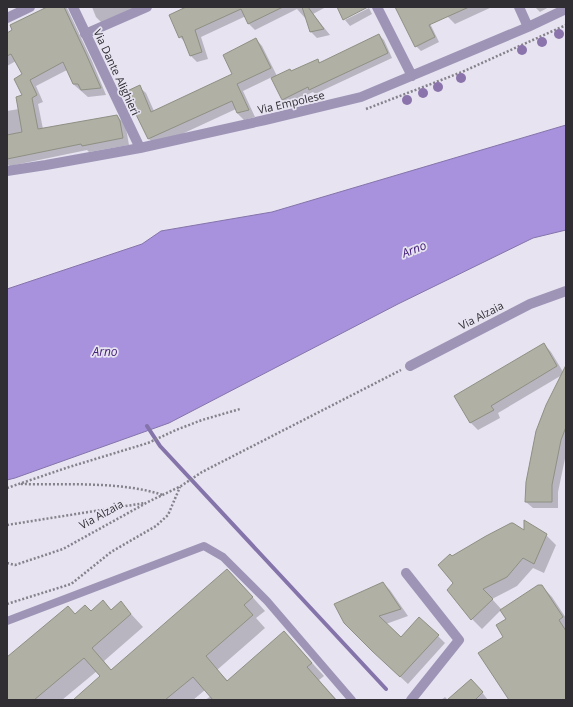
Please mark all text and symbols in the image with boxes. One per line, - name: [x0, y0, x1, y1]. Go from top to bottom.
- street label: Via Dante Alighieri: [90, 26, 144, 118]
- street label: Via Empolese: [256, 87, 326, 117]
- water label: Arno: [398, 236, 429, 262]
- street label: Via Alzaia: [456, 297, 506, 333]
- water label: Arno: [91, 343, 118, 360]
- street label: Via Alzaia: [76, 496, 126, 532]

